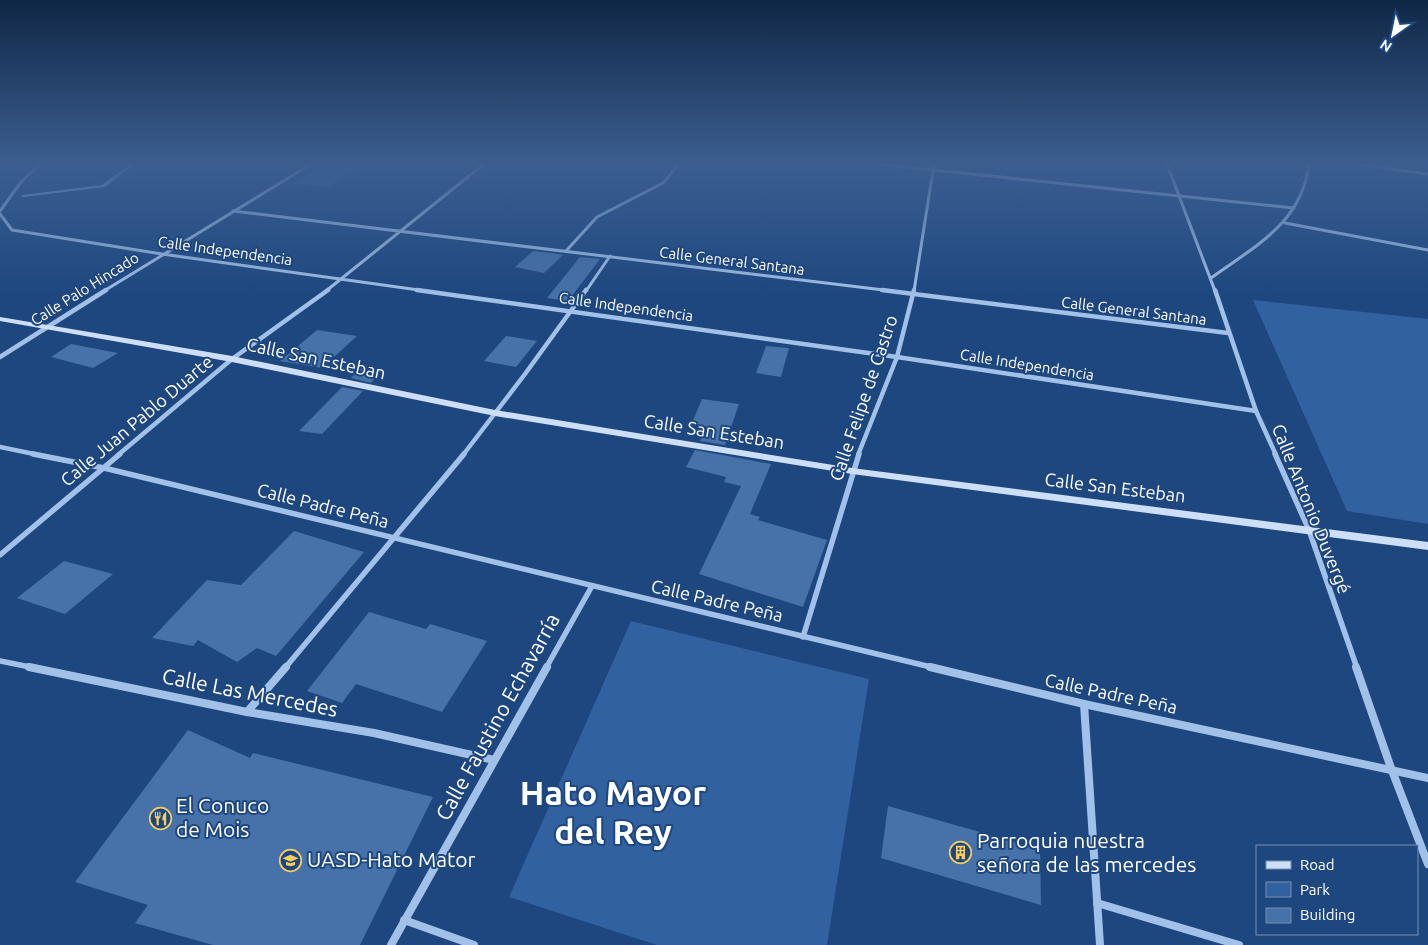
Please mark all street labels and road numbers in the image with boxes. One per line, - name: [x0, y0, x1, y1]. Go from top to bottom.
- street label: Calle Independencia: [157, 233, 293, 268]
- street label: Calle General Santana: [658, 243, 806, 278]
- street label: Calle Palo Hincado: [28, 249, 142, 329]
- street label: Calle Independencia: [558, 289, 694, 324]
- street label: Calle General Santana: [1060, 293, 1208, 328]
- street label: Calle Felipe de Castro: [825, 312, 901, 483]
- street label: Calle San Esteban: [245, 333, 388, 383]
- street label: Calle Independencia: [959, 346, 1095, 384]
- street label: Calle Juan Pablo Duarte: [56, 351, 216, 490]
- street label: Calle San Esteban: [643, 410, 786, 452]
- street label: Calle Antonio Duvergé: [1269, 421, 1355, 596]
- street label: Calle San Esteban: [1044, 468, 1187, 506]
- street label: Calle Padre Peña: [255, 479, 391, 531]
- street label: Calle Padre Peña: [649, 575, 785, 625]
- street label: Calle Faustino Echavarría: [430, 609, 564, 824]
- street label: Calle Las Mercedes: [160, 663, 340, 721]
- street label: Calle Padre Peña: [1043, 669, 1179, 717]

